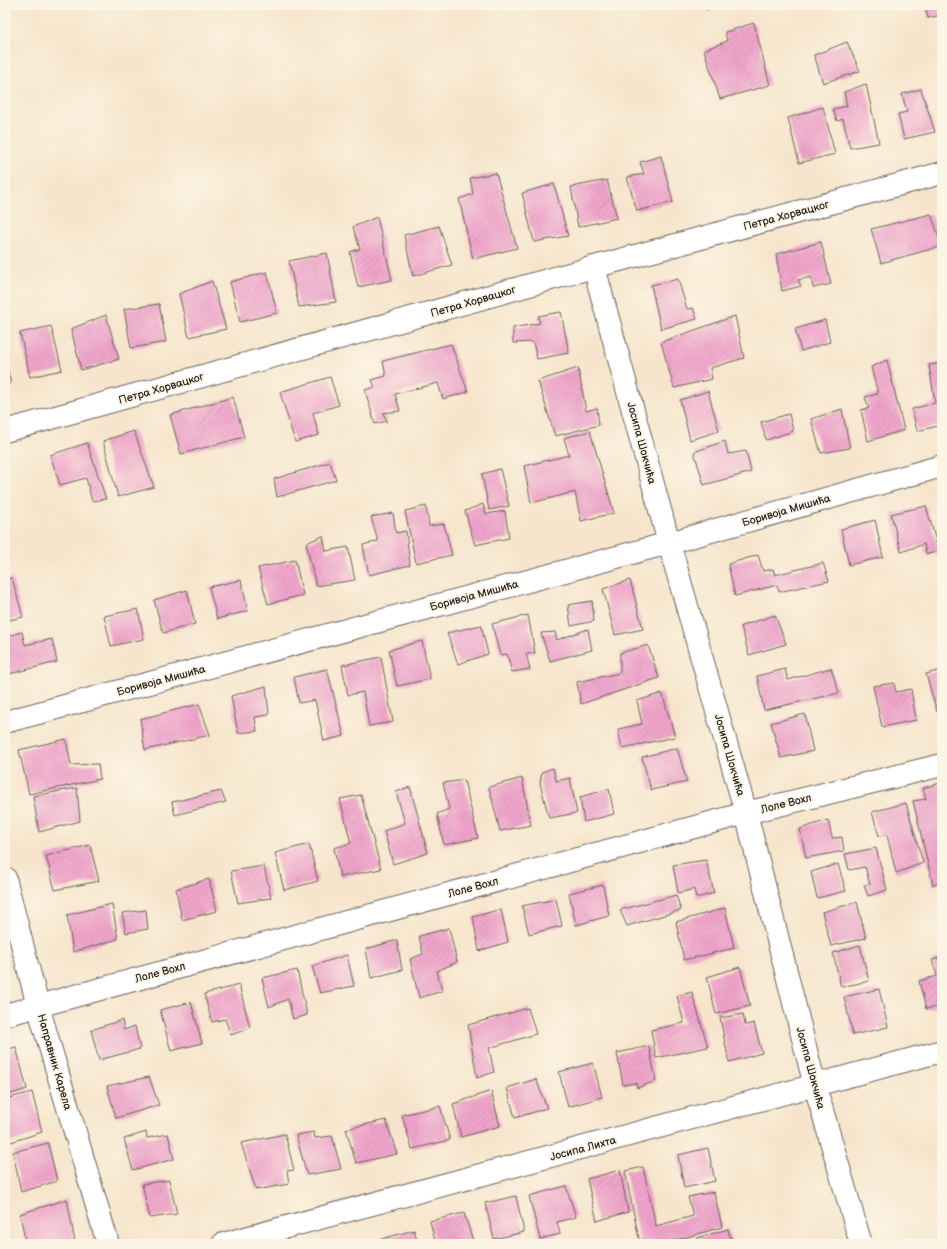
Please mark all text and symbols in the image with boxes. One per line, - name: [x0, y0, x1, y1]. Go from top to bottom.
- street label: Петра Хорвацког: [742, 198, 831, 233]
- street label: Петра Хорвацког: [429, 283, 518, 320]
- street label: Петра Хорвацког: [117, 370, 206, 407]
- street label: Јосипа Шокчића: [624, 401, 659, 486]
- street label: Боривоја Мишића: [741, 492, 832, 529]
- street label: Боривоја Мишића: [428, 577, 520, 614]
- street label: Боривоја Мишића: [115, 662, 207, 699]
- street label: Јосипа Шокчића: [712, 713, 748, 798]
- street label: Лоле Вохл: [758, 791, 813, 816]
- street label: Лоле Вохл: [445, 875, 500, 901]
- street label: Лоле Вохл: [132, 960, 187, 986]
- street label: Направник Карела: [35, 1013, 75, 1112]
- street label: Јосипа Шокчића: [793, 1026, 828, 1111]
- street label: Јосипа Лихта: [549, 1133, 618, 1164]

